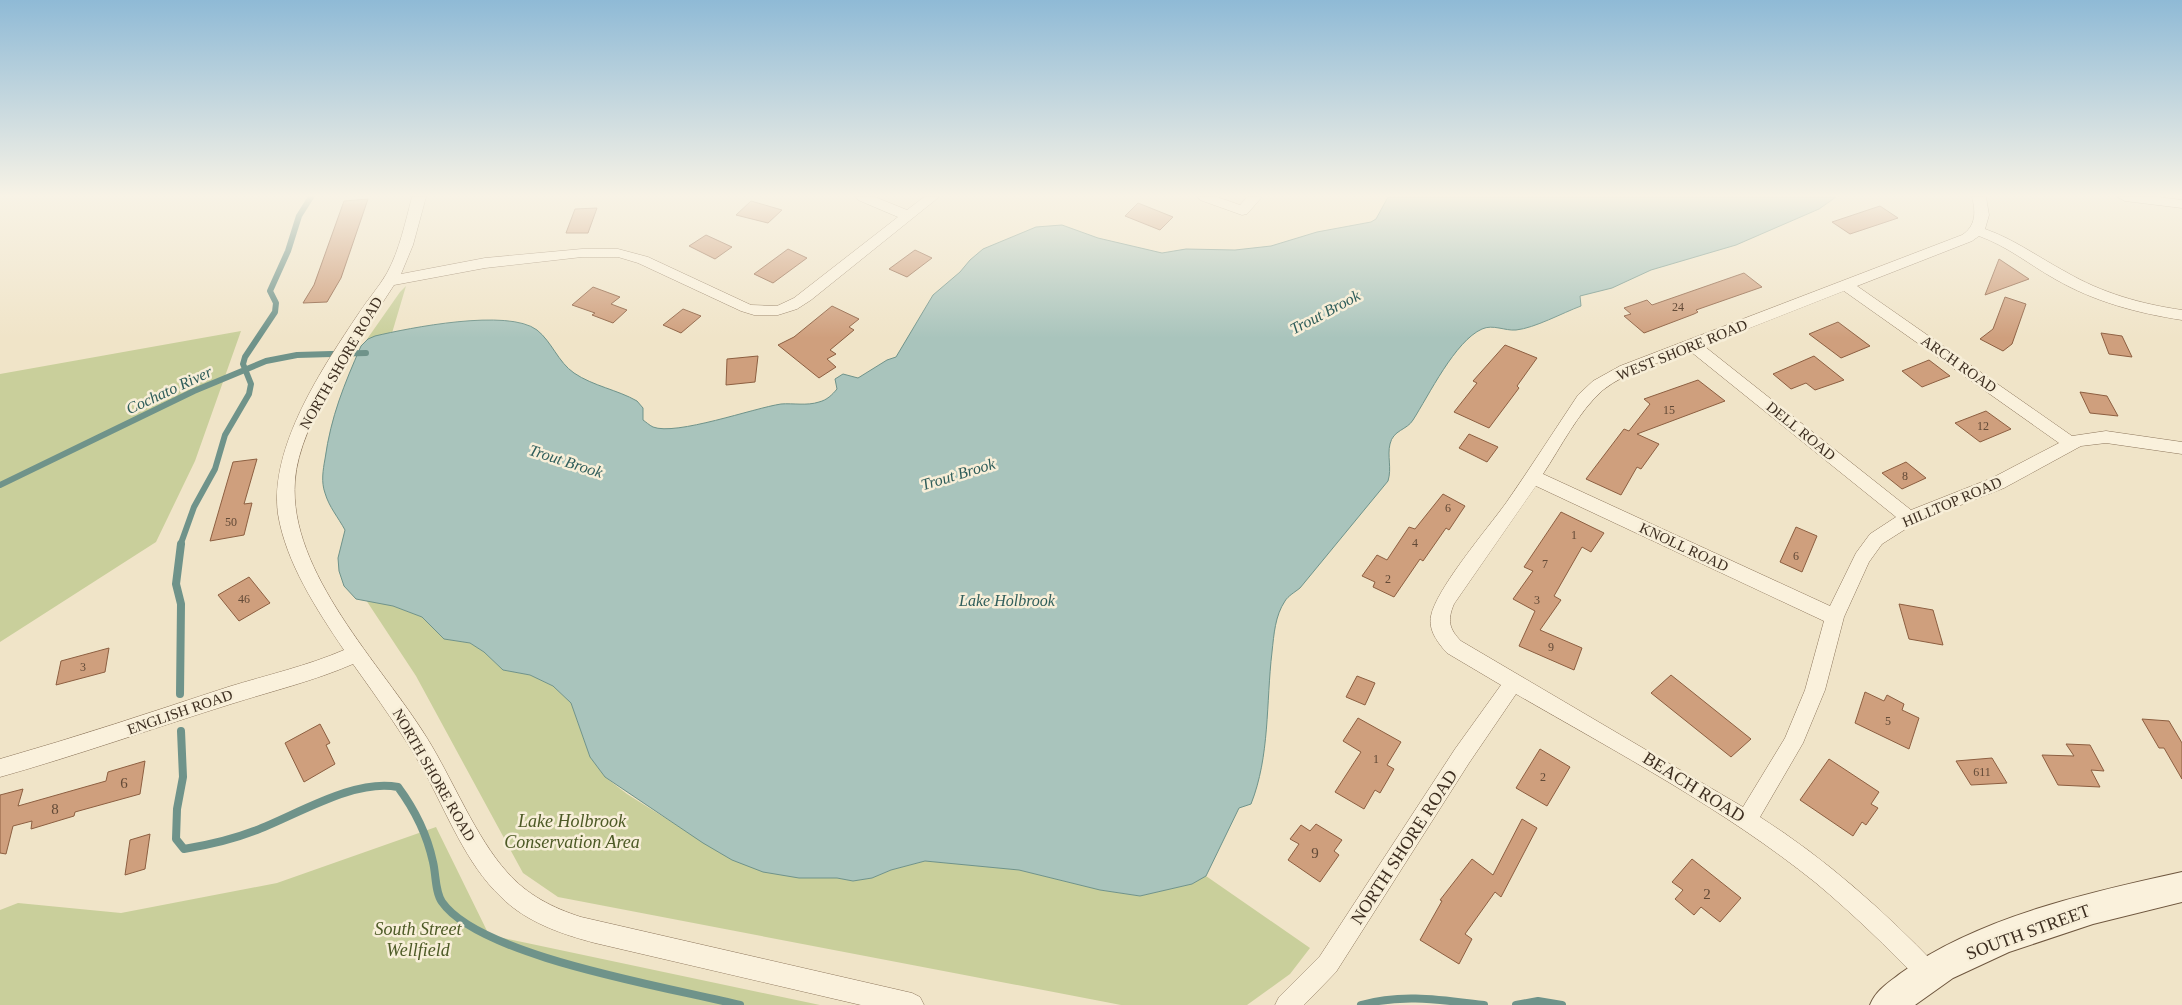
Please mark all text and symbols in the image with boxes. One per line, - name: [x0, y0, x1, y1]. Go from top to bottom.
- water label: Trout Brook: [1287, 286, 1364, 337]
- street label: NORTH SHORE ROAD: [297, 294, 385, 432]
- house number: 24: [1672, 300, 1684, 314]
- street label: WEST SHORE ROAD: [1614, 316, 1750, 384]
- street label: ARCH ROAD: [1918, 332, 2000, 396]
- water label: Cochato River: [123, 362, 215, 417]
- street label: DELL ROAD: [1763, 398, 1839, 464]
- house number: 15: [1663, 403, 1675, 417]
- house number: 12: [1977, 419, 1989, 433]
- water label: Trout Brook: [527, 441, 606, 481]
- water label: Trout Brook: [919, 454, 998, 493]
- house number: 8: [1902, 469, 1908, 483]
- street label: HILLTOP ROAD: [1900, 474, 2004, 530]
- house number: 6: [1445, 501, 1451, 515]
- house number: 50: [225, 515, 237, 529]
- street label: KNOLL ROAD: [1637, 519, 1731, 575]
- house number: 1: [1571, 528, 1577, 542]
- house number: 4: [1412, 536, 1418, 550]
- house number: 6: [1793, 549, 1799, 563]
- house number: 7: [1542, 557, 1548, 571]
- house number: 2: [1385, 572, 1391, 586]
- house number: 46: [238, 592, 250, 606]
- water label: Lake Holbrook: [958, 592, 1056, 609]
- house number: 3: [1534, 593, 1540, 607]
- house number: 9: [1548, 640, 1554, 654]
- house number: 3: [80, 660, 86, 674]
- street label: ENGLISH ROAD: [125, 686, 235, 738]
- street label: NORTH SHORE ROAD: [390, 706, 478, 844]
- house number: 5: [1885, 714, 1891, 728]
- street label: BEACH ROAD: [1639, 748, 1749, 826]
- house number: 1: [1373, 752, 1379, 766]
- house number: 611: [1973, 765, 1991, 779]
- street label: NORTH SHORE ROAD: [1347, 766, 1461, 928]
- house number: 2: [1540, 770, 1546, 784]
- house number: 6: [120, 775, 128, 791]
- house number: 8: [51, 801, 59, 817]
- park label: Lake Holbrook Conservation Area: [504, 811, 640, 852]
- house number: 9: [1311, 845, 1319, 861]
- house number: 2: [1703, 886, 1711, 902]
- street label: SOUTH STREET: [1963, 900, 2093, 964]
- park label: South Street Wellfield: [375, 919, 462, 960]

